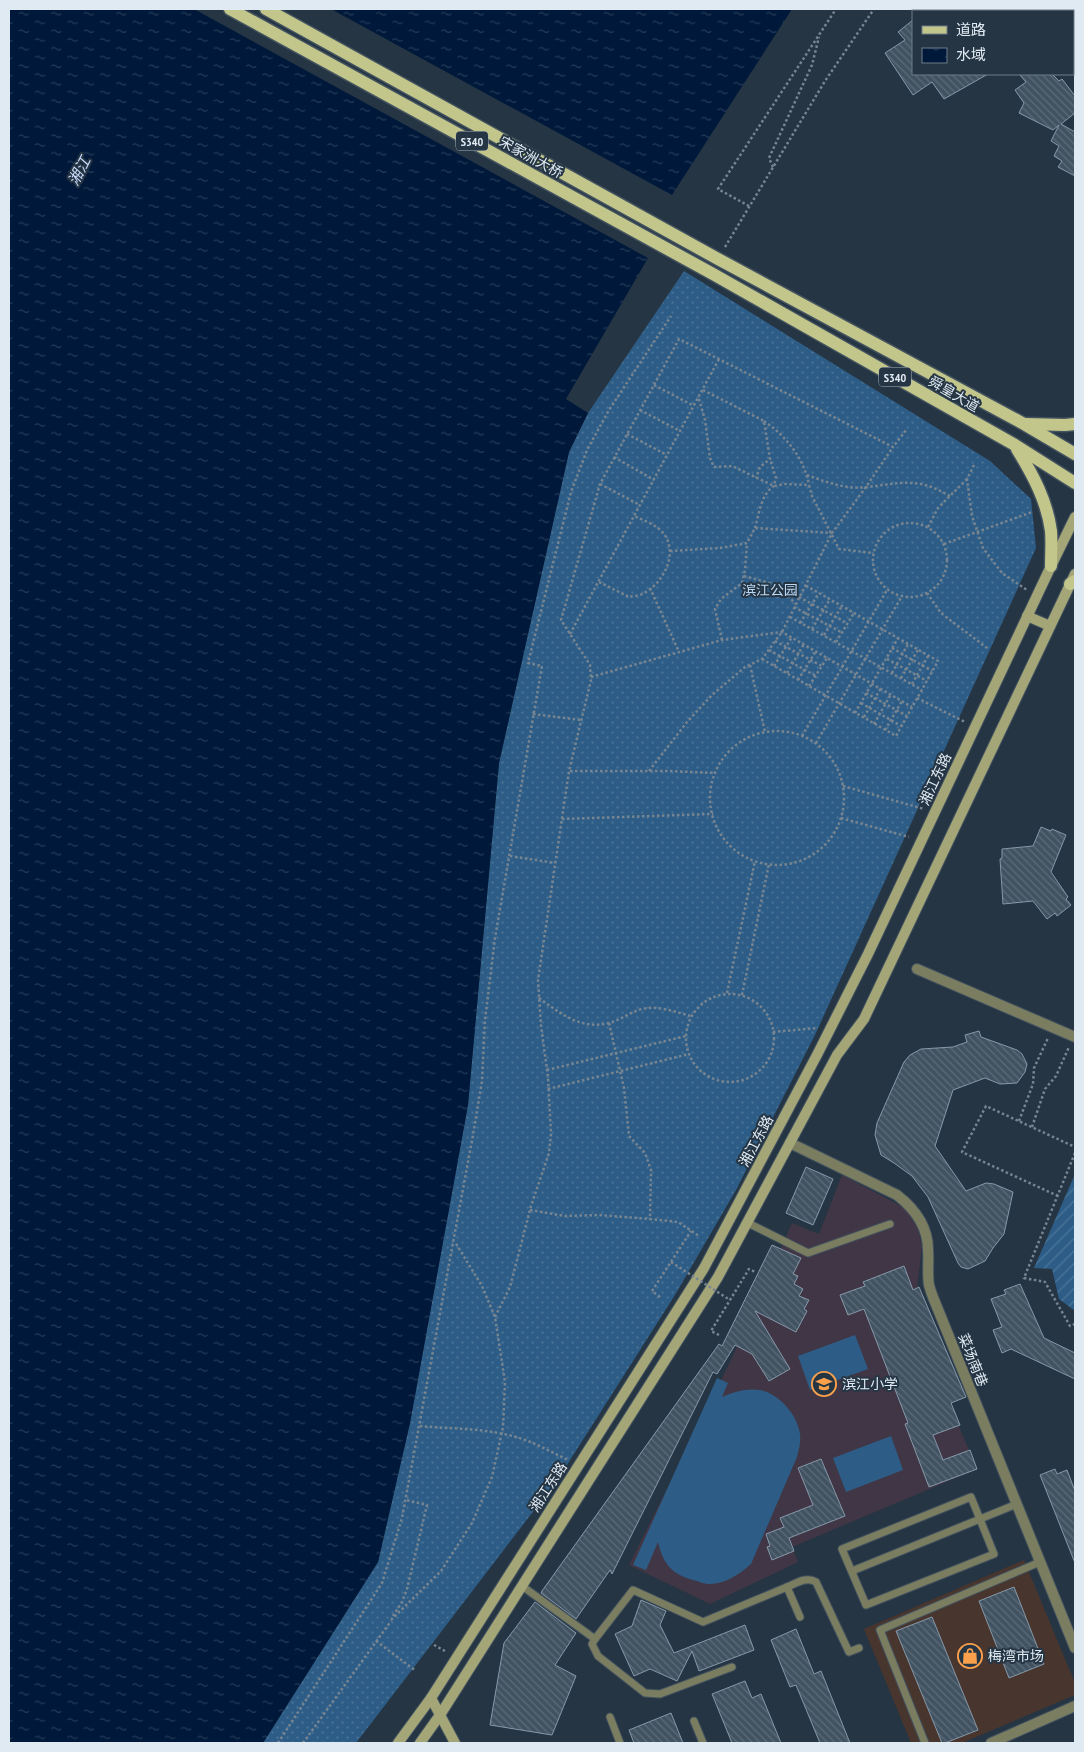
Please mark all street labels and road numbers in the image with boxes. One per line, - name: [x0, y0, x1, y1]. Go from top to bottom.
- road number: S340: [456, 132, 488, 150]
- street label: 宋家洲大桥: [496, 132, 566, 182]
- road number: S340: [879, 368, 911, 387]
- street label: 舜皇大道: [925, 372, 983, 416]
- street label: 湘江东路: [915, 750, 955, 808]
- street label: 湘江东路: [735, 1112, 777, 1170]
- street label: 菜场南巷: [954, 1331, 992, 1389]
- street label: 湘江东路: [525, 1459, 571, 1515]

